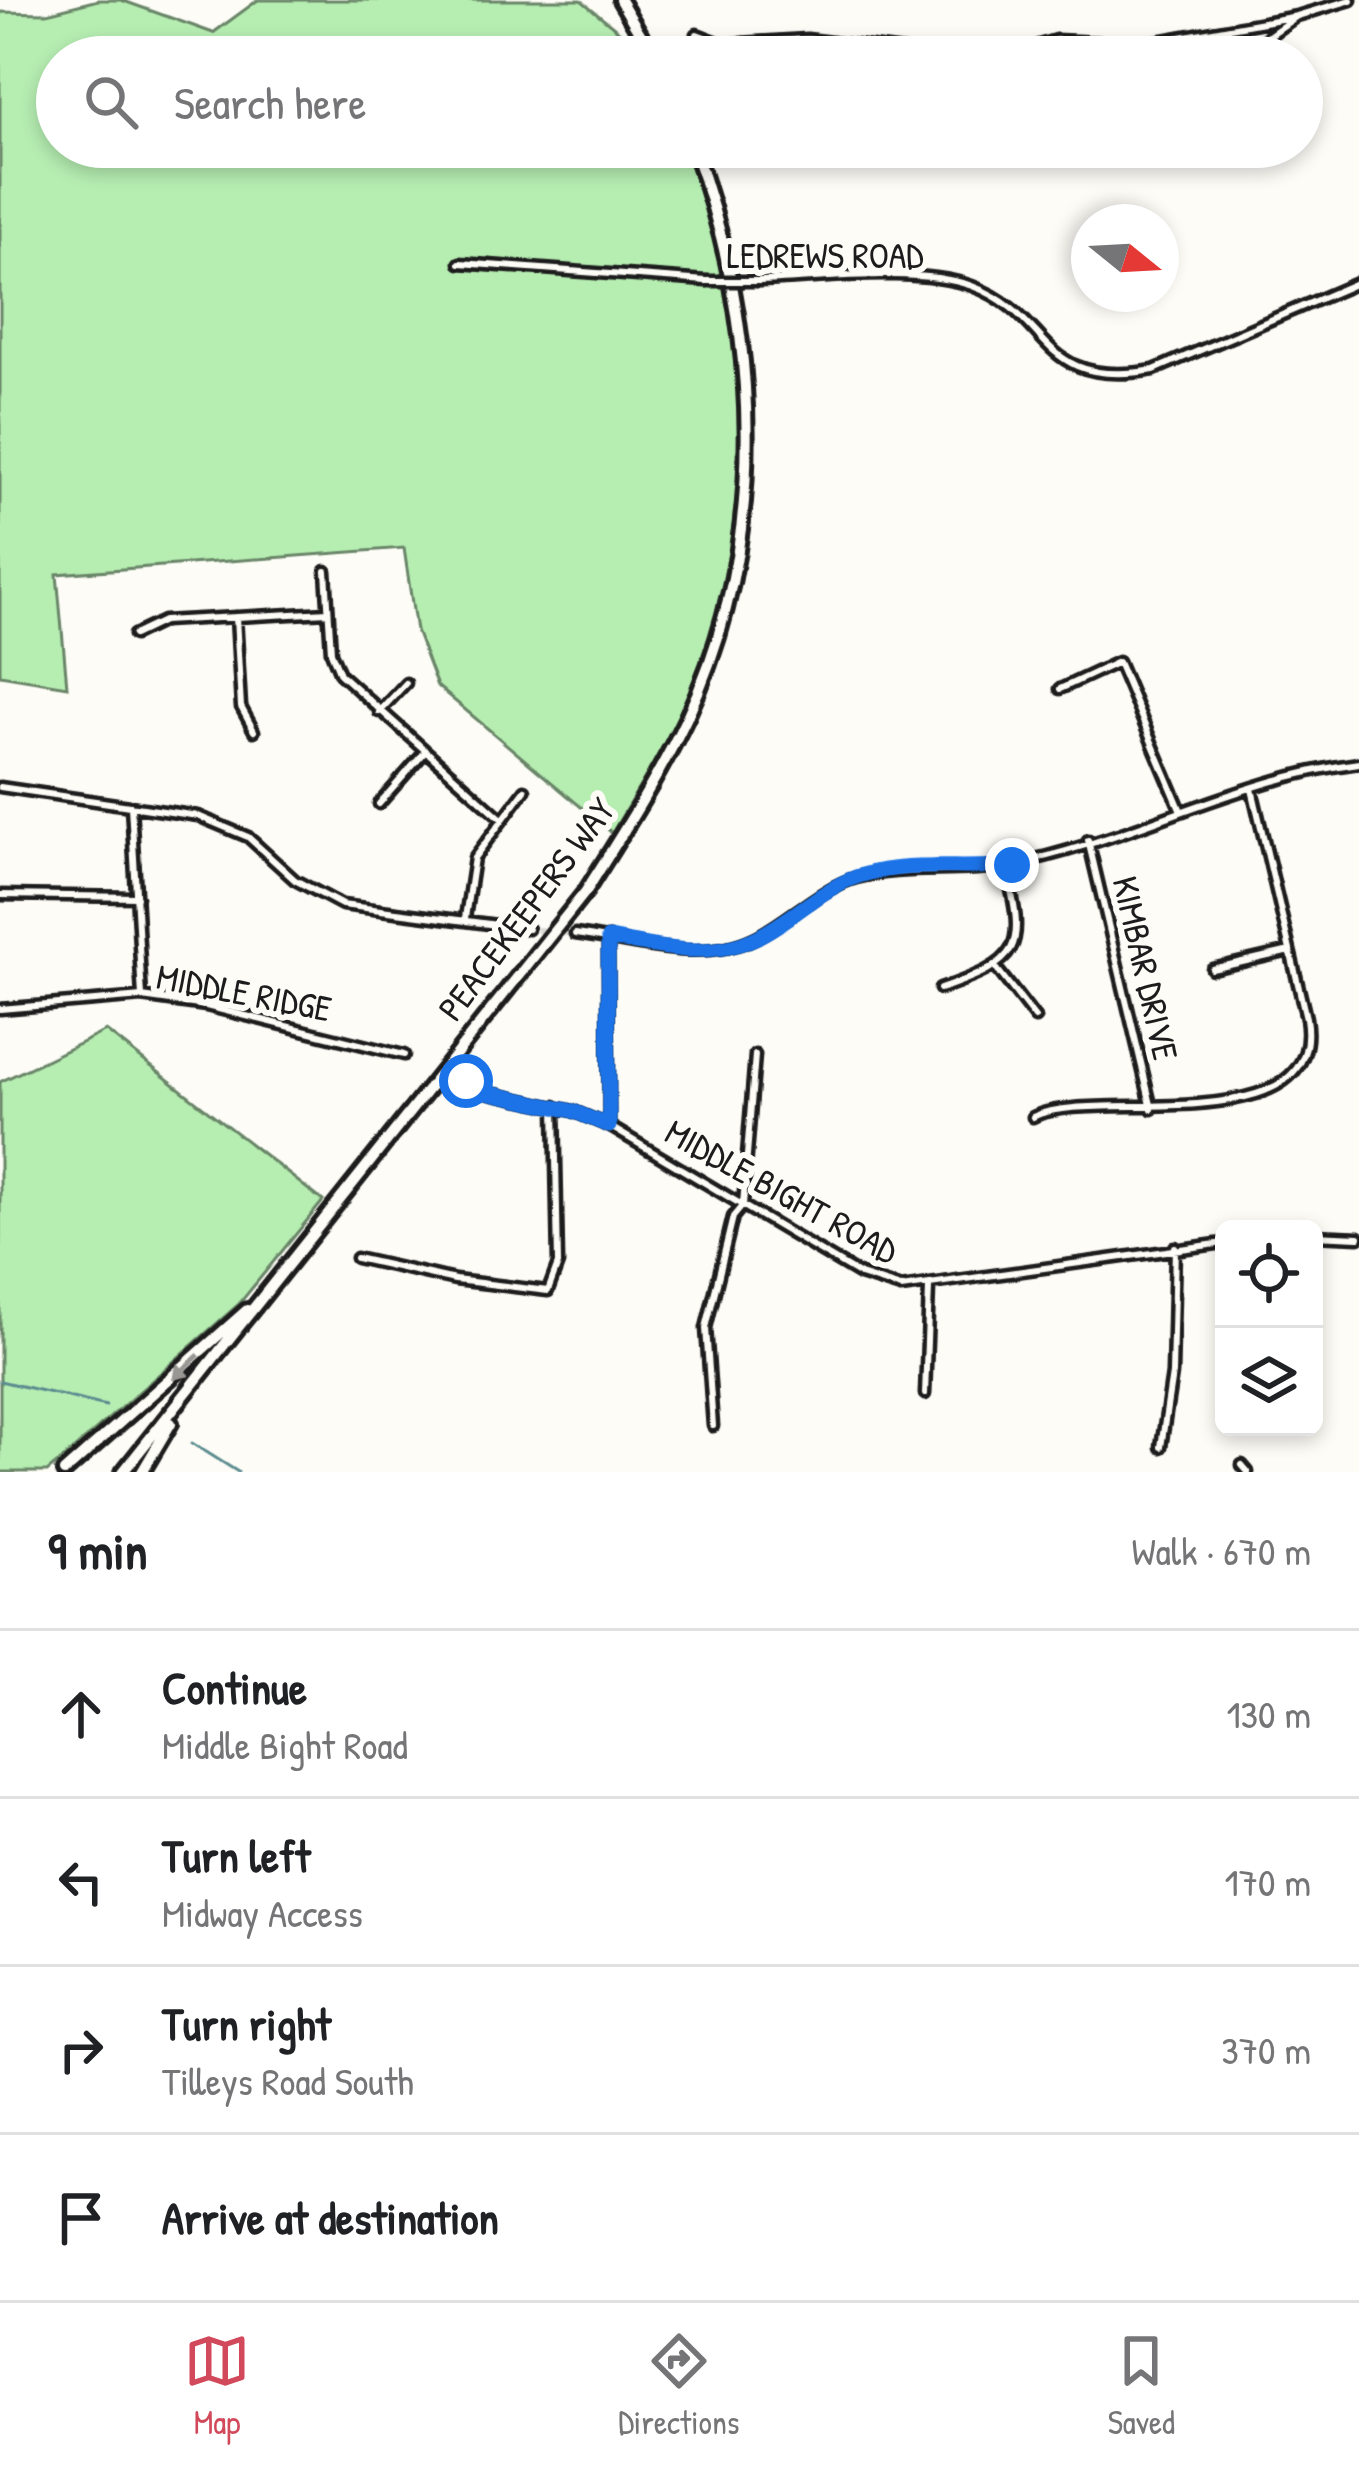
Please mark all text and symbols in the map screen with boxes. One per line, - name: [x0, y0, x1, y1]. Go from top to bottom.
- search box: [36, 36, 1323, 168]
- icon: search: [78, 69, 144, 135]
- text: Search here: [174, 72, 366, 133]
- north arrow: [1071, 204, 1179, 312]
- street label: LEDREWS ROAD: [727, 230, 923, 279]
- street label: PEACEKEEPERS WAY: [426, 787, 626, 1030]
- route end: [985, 838, 1039, 892]
- street label: KIMBAR DRIVE: [1102, 871, 1191, 1065]
- street label: MIDDLE RIDGE: [153, 951, 336, 1032]
- route start: [439, 1054, 493, 1108]
- street label: MIDDLE BIGHT ROAD: [657, 1106, 907, 1275]
- map controls: [1215, 1220, 1323, 1436]
- button: locate: [1215, 1220, 1323, 1328]
- button: layers: [1215, 1328, 1323, 1436]
- one-way arrow: [171, 1352, 200, 1380]
- text: 9 min: [48, 1516, 148, 1585]
- text: Walk · 670 m: [1132, 1524, 1311, 1577]
- text: Continue: [162, 1657, 307, 1718]
- icon: ahead: [48, 1681, 114, 1747]
- text: 130 m: [1226, 1687, 1311, 1740]
- text: Middle Bight Road: [162, 1718, 408, 1771]
- text: Turn left: [162, 1825, 311, 1886]
- icon: left: [48, 1849, 114, 1915]
- text: 170 m: [1225, 1855, 1311, 1908]
- text: Midway Access: [162, 1886, 363, 1939]
- text: Turn right: [162, 1993, 331, 2054]
- icon: right: [48, 2017, 114, 2083]
- text: 370 m: [1221, 2023, 1311, 2076]
- text: Tilleys Road South: [162, 2054, 414, 2107]
- icon: arrive: [48, 2185, 114, 2251]
- text: Arrive at destination: [162, 2187, 499, 2248]
- tab: Map: [184, 2328, 250, 2444]
- tab: Directions: [618, 2328, 740, 2444]
- tab: Saved: [1108, 2328, 1175, 2444]

